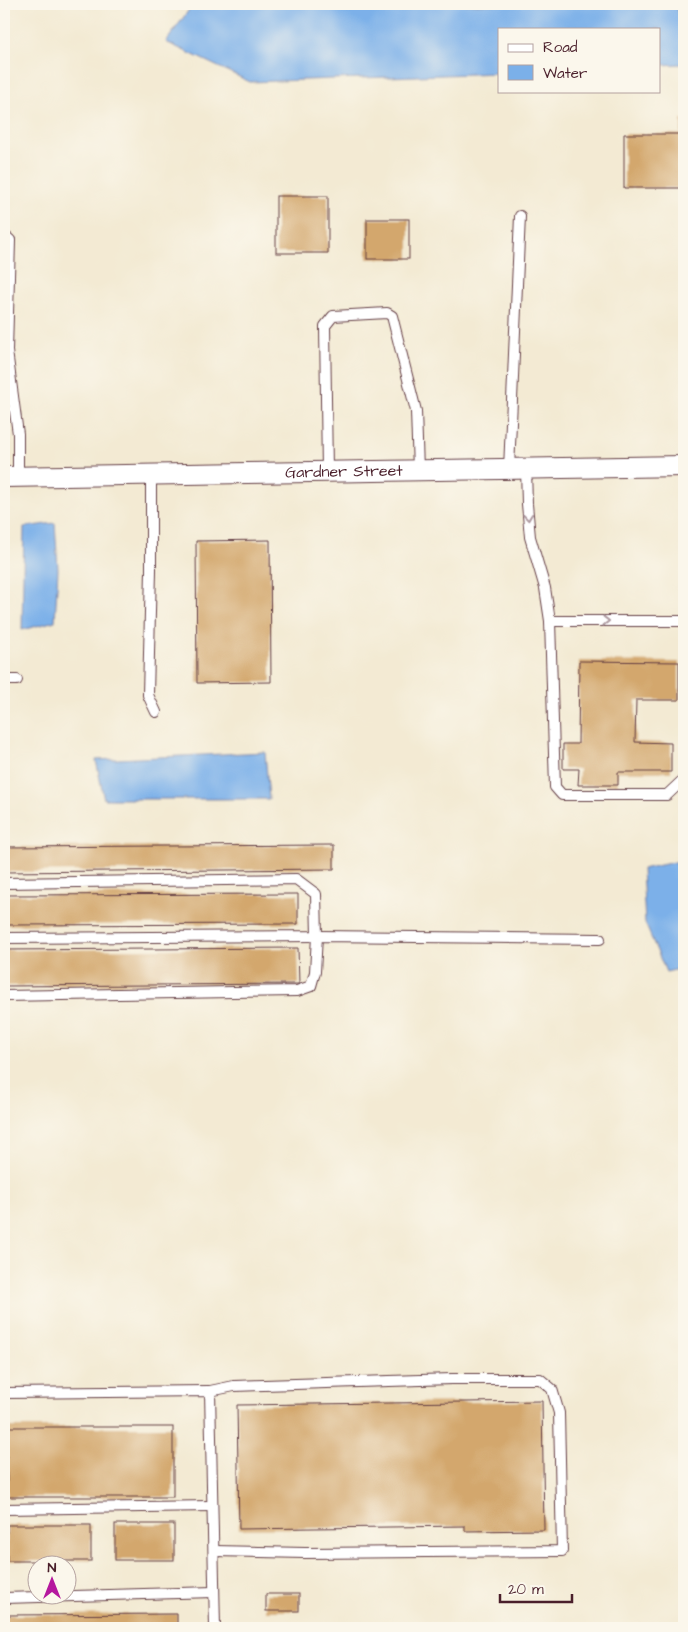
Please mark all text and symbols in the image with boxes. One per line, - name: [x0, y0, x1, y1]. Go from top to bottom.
- legend: [498, 28, 660, 92]
- text: Road: [543, 37, 578, 58]
- text: Water: [543, 63, 587, 84]
- street label: Gardner Street: [285, 460, 403, 483]
- one-way arrow: [522, 513, 533, 521]
- one-way arrow: [603, 616, 611, 626]
- north arrow: [28, 1554, 78, 1604]
- text: N: [48, 1558, 57, 1578]
- scale bar: [500, 1572, 573, 1604]
- text: 20 m: [508, 1579, 544, 1600]

